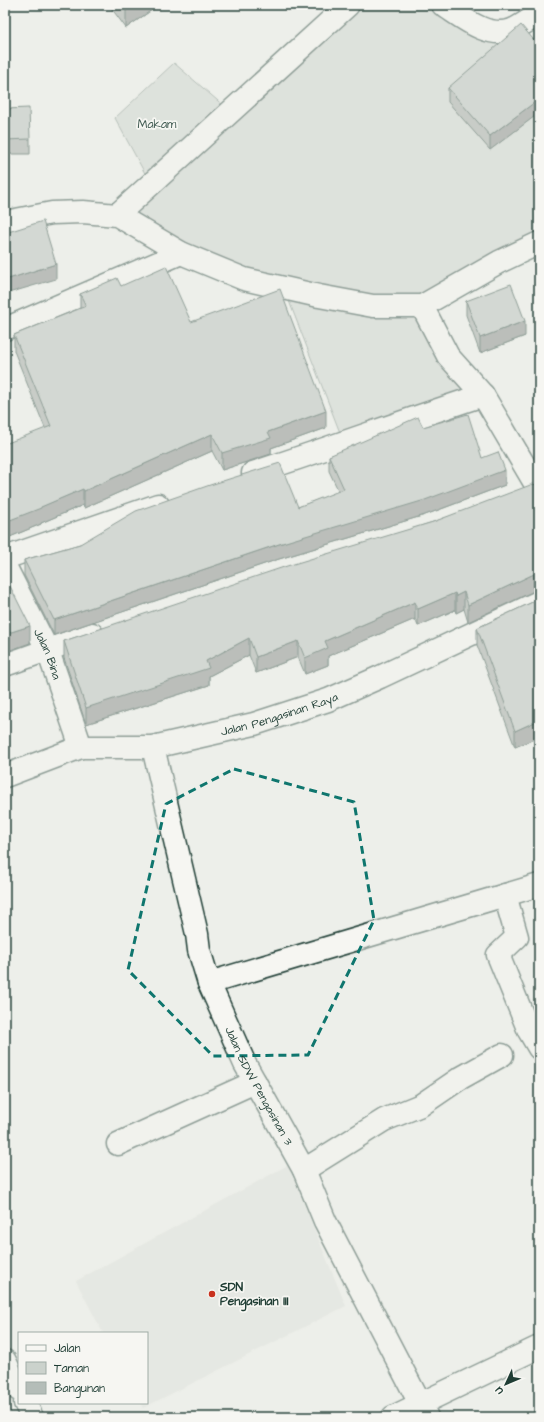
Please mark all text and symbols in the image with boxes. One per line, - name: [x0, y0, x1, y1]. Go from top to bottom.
- park label: Makam: [138, 116, 177, 133]
- street label: Jalan Bina: [30, 626, 66, 682]
- street label: Jalan Pengasinan Raya: [219, 688, 341, 740]
- street label: Jalan SDW Pengasinan 3: [221, 1024, 297, 1148]
- place label: SDN Pengasinan III: [219, 1279, 289, 1312]
- marker: SDN Pengasinan III: [207, 1289, 217, 1299]
- legend: [18, 1332, 148, 1404]
- text: Jalan: [54, 1340, 80, 1357]
- text: Taman: [54, 1360, 89, 1377]
- north arrow: [486, 1364, 526, 1404]
- text: Bangunan: [54, 1380, 105, 1398]
- text: U: [492, 1383, 507, 1399]

